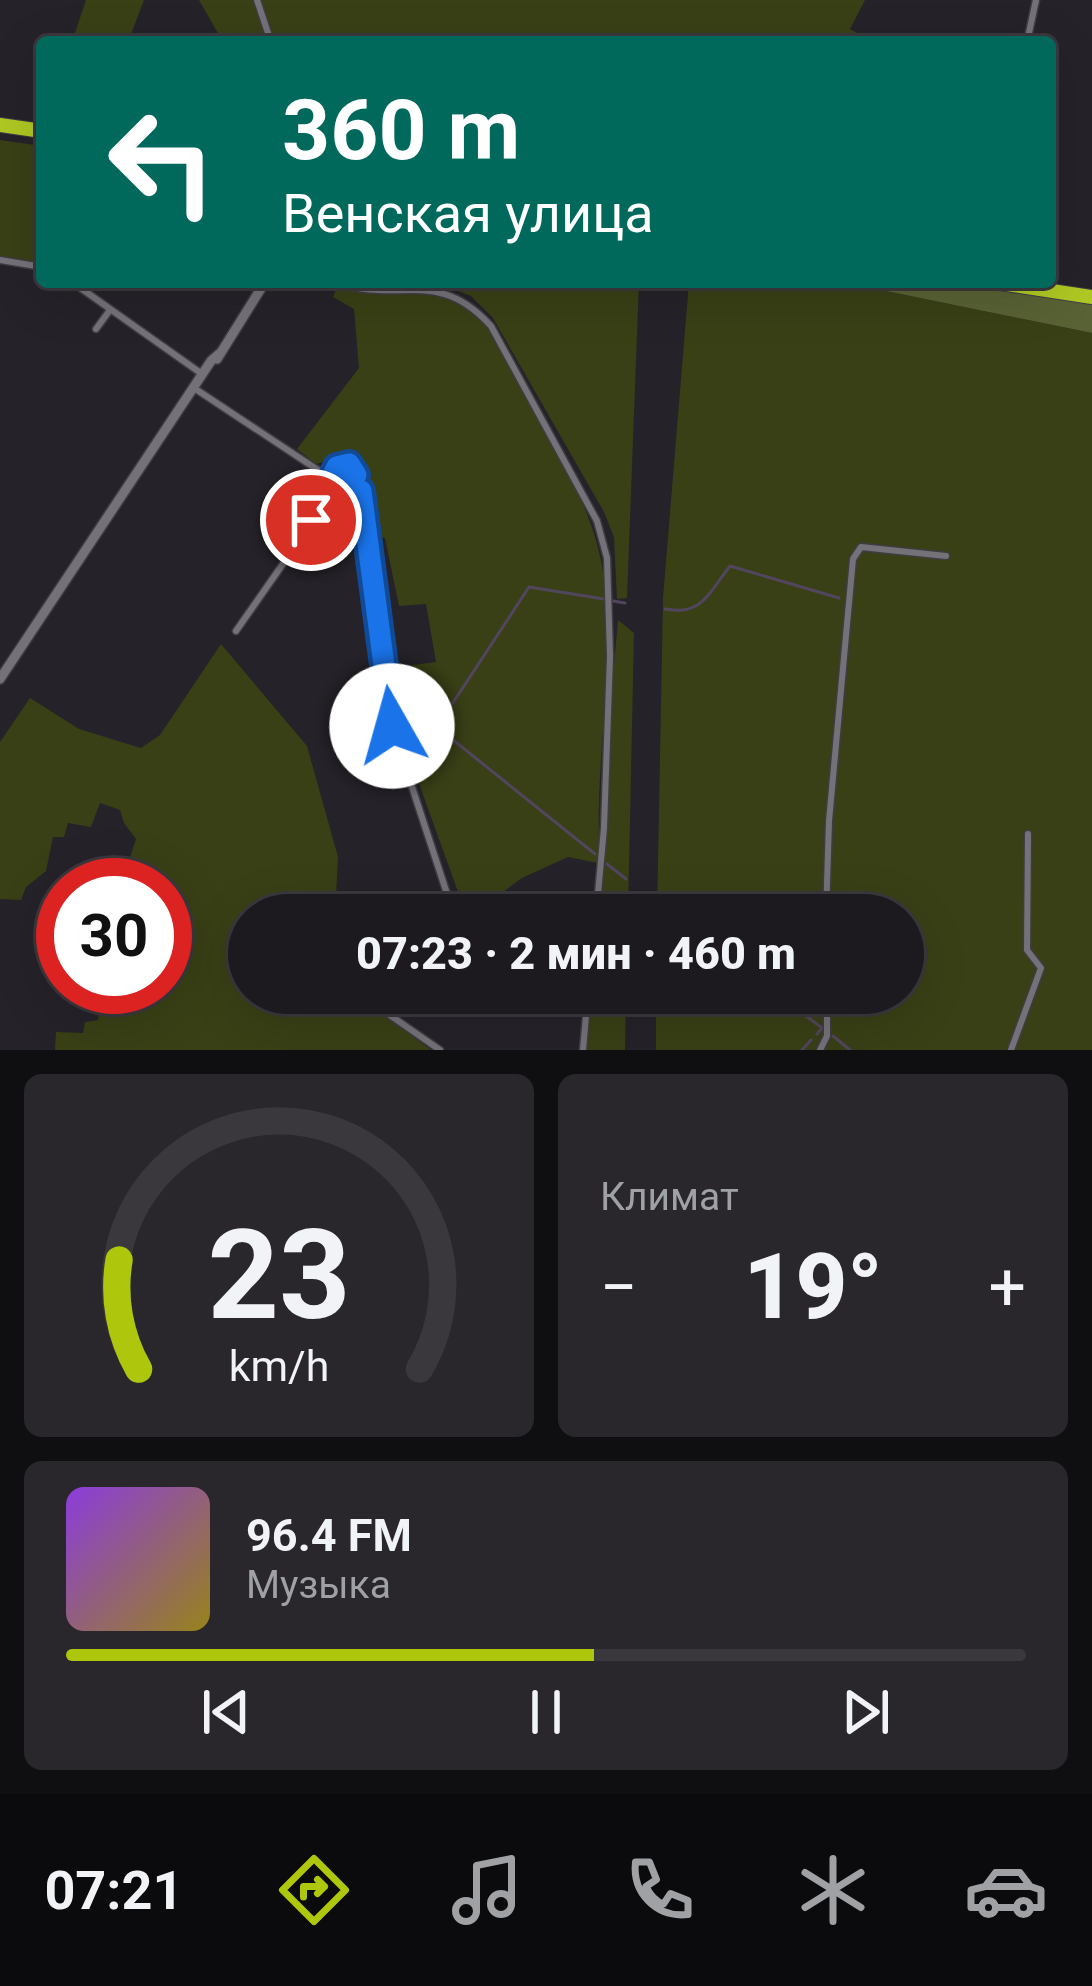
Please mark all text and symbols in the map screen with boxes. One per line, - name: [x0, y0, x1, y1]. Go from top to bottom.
- text: 360 m: [282, 81, 520, 180]
- icon: left: [84, 84, 240, 240]
- text: Венская улица: [282, 182, 654, 245]
- pin: [260, 469, 362, 571]
- icon: arrive: [278, 487, 344, 553]
- position arrow: [329, 663, 455, 789]
- speed limit sign: 30: [36, 858, 192, 1014]
- text: 07:23 · 2 мин · 460 m: [356, 927, 796, 980]
- text: Климат: [600, 1174, 739, 1220]
- text: 23: [207, 1202, 351, 1348]
- text: 19°: [744, 1235, 883, 1340]
- text: −: [600, 1249, 638, 1326]
- text: +: [989, 1249, 1026, 1326]
- text: km/h: [229, 1340, 329, 1390]
- text: 96.4 FM: [246, 1509, 412, 1562]
- text: Музыка: [246, 1562, 391, 1608]
- icon: previous: [193, 1679, 259, 1745]
- icon: pause: [513, 1679, 579, 1745]
- icon: next: [833, 1679, 899, 1745]
- icon: directions: [272, 1848, 356, 1932]
- icon: music: [445, 1848, 529, 1932]
- icon: phone: [618, 1848, 702, 1932]
- icon: climate: [791, 1848, 875, 1932]
- icon: car: [964, 1848, 1048, 1932]
- text: 07:21: [44, 1859, 184, 1922]

